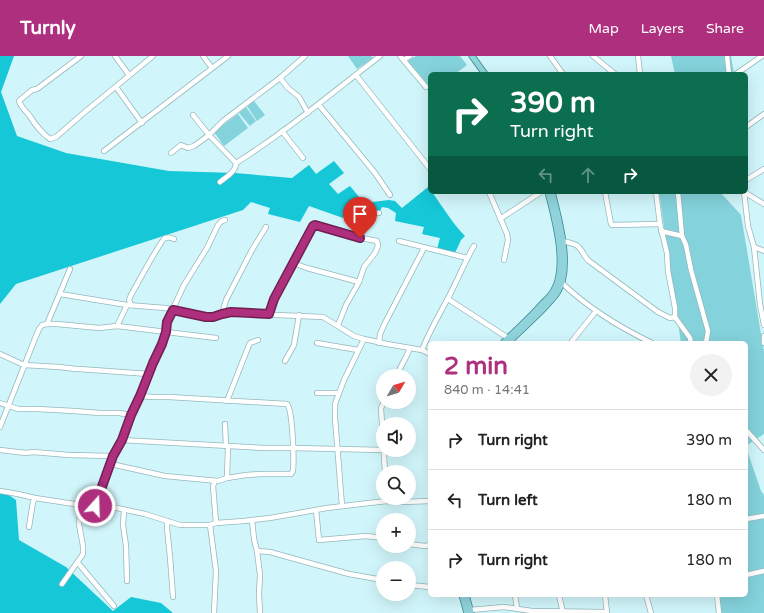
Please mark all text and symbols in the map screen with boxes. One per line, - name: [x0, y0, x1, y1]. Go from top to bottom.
- text: Turnly: [20, 17, 76, 39]
- text: Map: [589, 20, 619, 37]
- text: Layers: [641, 20, 684, 37]
- text: Share: [706, 20, 744, 37]
- text: 390 m: [510, 86, 596, 120]
- icon: right: [444, 88, 496, 140]
- text: Turn right: [510, 120, 594, 142]
- icon: left: [535, 164, 557, 186]
- icon: ahead: [577, 164, 599, 186]
- icon: right: [619, 164, 641, 186]
- pin: [343, 197, 377, 238]
- icon: arrive: [349, 203, 371, 225]
- text: 2 min: [444, 352, 508, 381]
- button: close: [690, 354, 732, 396]
- north arrow: [376, 369, 416, 409]
- map controls: [376, 369, 416, 601]
- text: 840 m · 14:41: [444, 382, 530, 398]
- button: sound: [376, 417, 416, 457]
- icon: right: [444, 429, 466, 451]
- text: Turn right: [478, 431, 548, 449]
- text: 390 m: [686, 431, 732, 449]
- button: search: [376, 465, 416, 505]
- position arrow: [74, 485, 116, 527]
- icon: left: [444, 489, 466, 511]
- text: Turn left: [478, 491, 538, 509]
- text: 180 m: [686, 491, 732, 509]
- button: +: [376, 513, 416, 553]
- icon: right: [444, 549, 466, 571]
- text: Turn right: [478, 551, 548, 569]
- text: 180 m: [686, 551, 732, 569]
- button: −: [376, 561, 416, 601]

